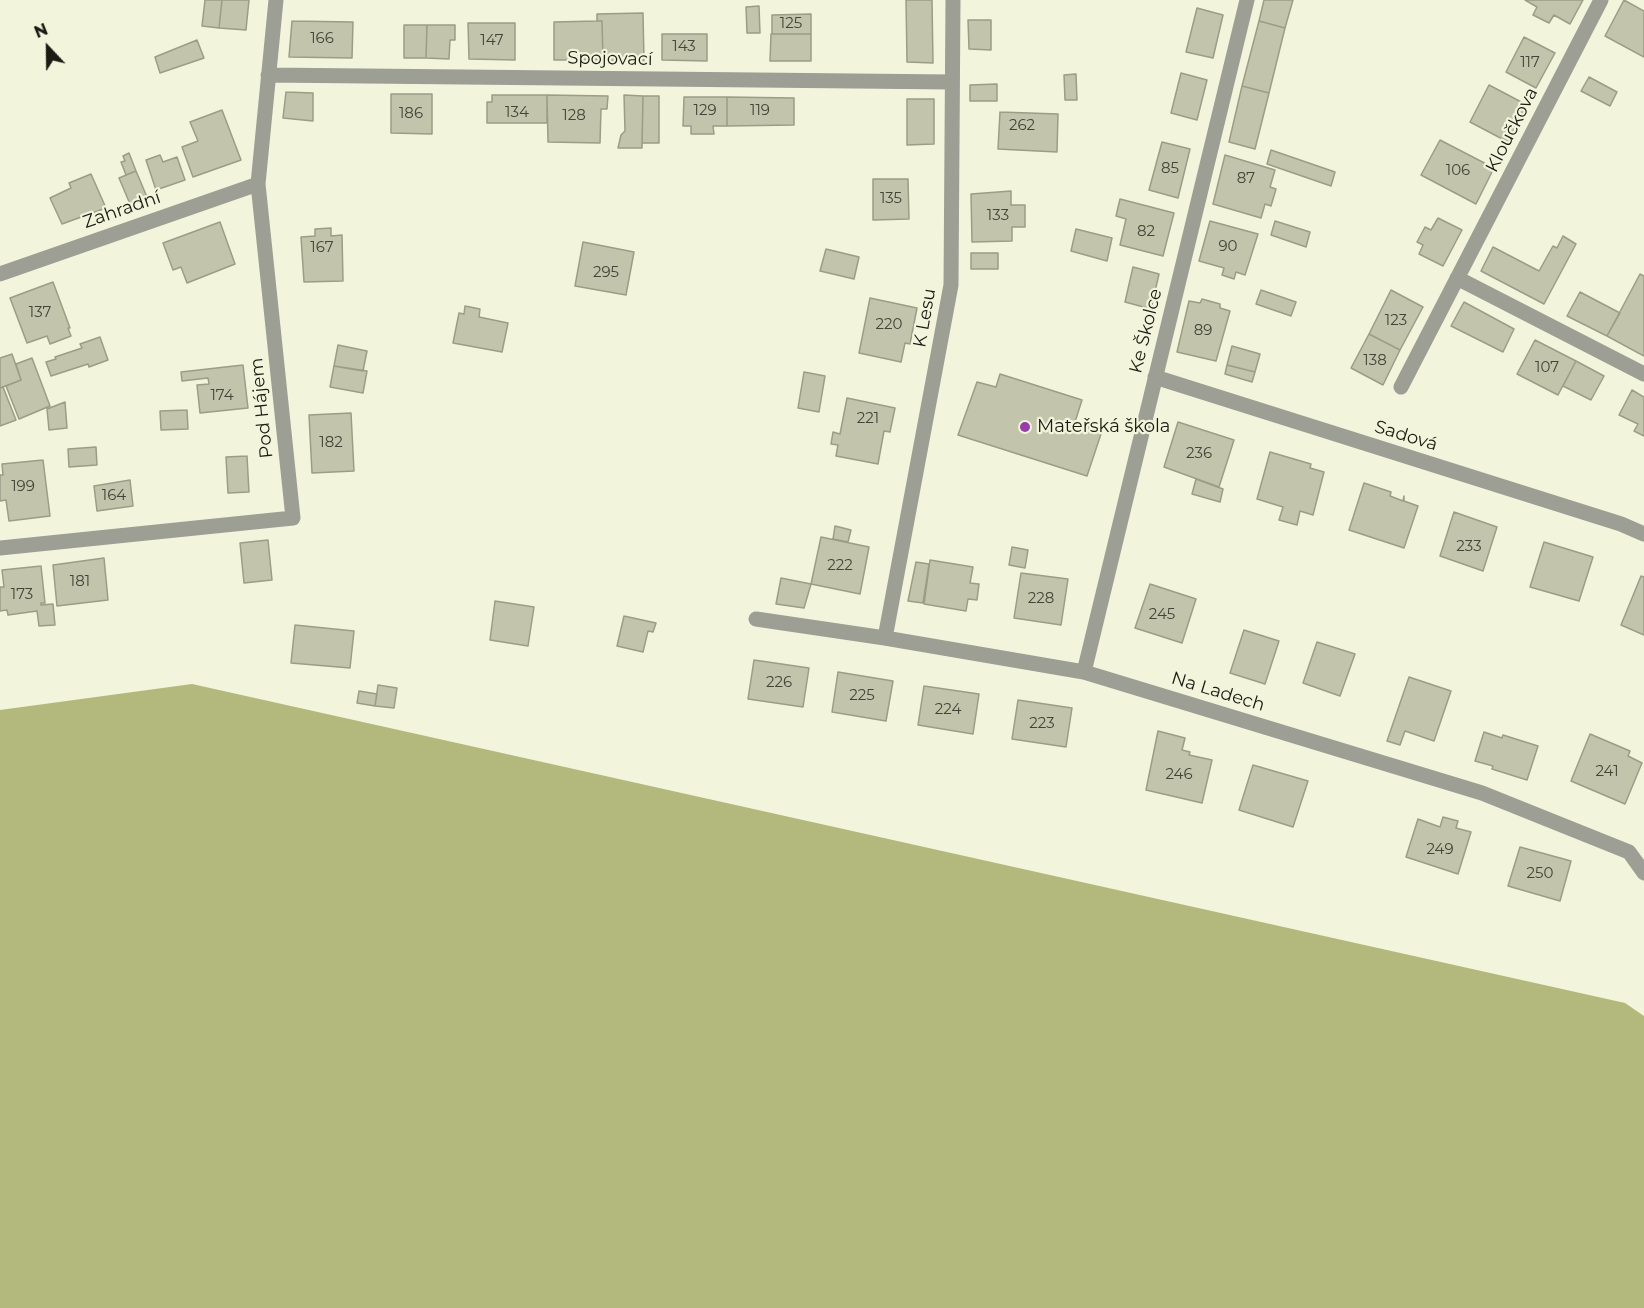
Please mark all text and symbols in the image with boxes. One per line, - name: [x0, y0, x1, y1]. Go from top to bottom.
- house number: 125: [780, 15, 802, 33]
- north arrow: [18, 18, 78, 78]
- text: N: [32, 20, 51, 42]
- house number: 166: [310, 30, 334, 48]
- house number: 147: [480, 32, 504, 50]
- house number: 143: [672, 38, 696, 56]
- street label: Spojovací: [567, 47, 653, 71]
- house number: 117: [1520, 54, 1540, 72]
- street label: Kloučkova: [1481, 84, 1543, 176]
- house number: 129: [693, 102, 717, 120]
- house number: 119: [750, 102, 770, 120]
- house number: 134: [505, 104, 529, 122]
- house number: 186: [399, 105, 423, 123]
- house number: 128: [562, 107, 586, 125]
- house number: 262: [1009, 117, 1035, 135]
- house number: 85: [1161, 160, 1179, 178]
- house number: 106: [1446, 162, 1470, 180]
- house number: 87: [1237, 170, 1255, 188]
- street label: Zahradní: [80, 187, 164, 233]
- house number: 135: [880, 190, 902, 208]
- house number: 133: [987, 207, 1009, 225]
- house number: 82: [1137, 223, 1155, 241]
- house number: 90: [1218, 238, 1238, 256]
- house number: 167: [310, 239, 334, 257]
- house number: 295: [593, 264, 619, 282]
- street label: Ke Školce: [1125, 286, 1167, 376]
- street label: K Lesu: [909, 287, 941, 349]
- house number: 137: [29, 304, 51, 322]
- house number: 123: [1385, 312, 1407, 330]
- house number: 220: [876, 316, 902, 334]
- house number: 89: [1194, 322, 1212, 340]
- house number: 138: [1363, 352, 1387, 370]
- street label: Pod Hájem: [246, 357, 278, 459]
- house number: 107: [1535, 359, 1559, 377]
- house number: 174: [210, 387, 234, 405]
- house number: 221: [857, 410, 879, 428]
- place label: Mateřská škola: [1037, 416, 1170, 438]
- street label: Sadová: [1372, 416, 1440, 456]
- marker: Mateřská škola: [1018, 420, 1032, 434]
- house number: 182: [319, 434, 343, 452]
- house number: 236: [1186, 445, 1212, 463]
- house number: 199: [11, 478, 35, 496]
- house number: 164: [102, 487, 126, 505]
- house number: 233: [1456, 538, 1482, 556]
- house number: 222: [827, 557, 853, 575]
- house number: 181: [70, 573, 90, 591]
- house number: 173: [11, 586, 33, 604]
- house number: 228: [1028, 590, 1054, 608]
- house number: 245: [1149, 606, 1175, 624]
- street label: Na Ladech: [1169, 668, 1267, 716]
- house number: 226: [766, 674, 792, 692]
- house number: 225: [849, 687, 875, 705]
- house number: 224: [935, 701, 961, 719]
- house number: 223: [1029, 715, 1055, 733]
- house number: 241: [1595, 763, 1619, 781]
- house number: 246: [1165, 766, 1193, 784]
- house number: 249: [1426, 841, 1454, 859]
- house number: 250: [1527, 865, 1553, 883]

